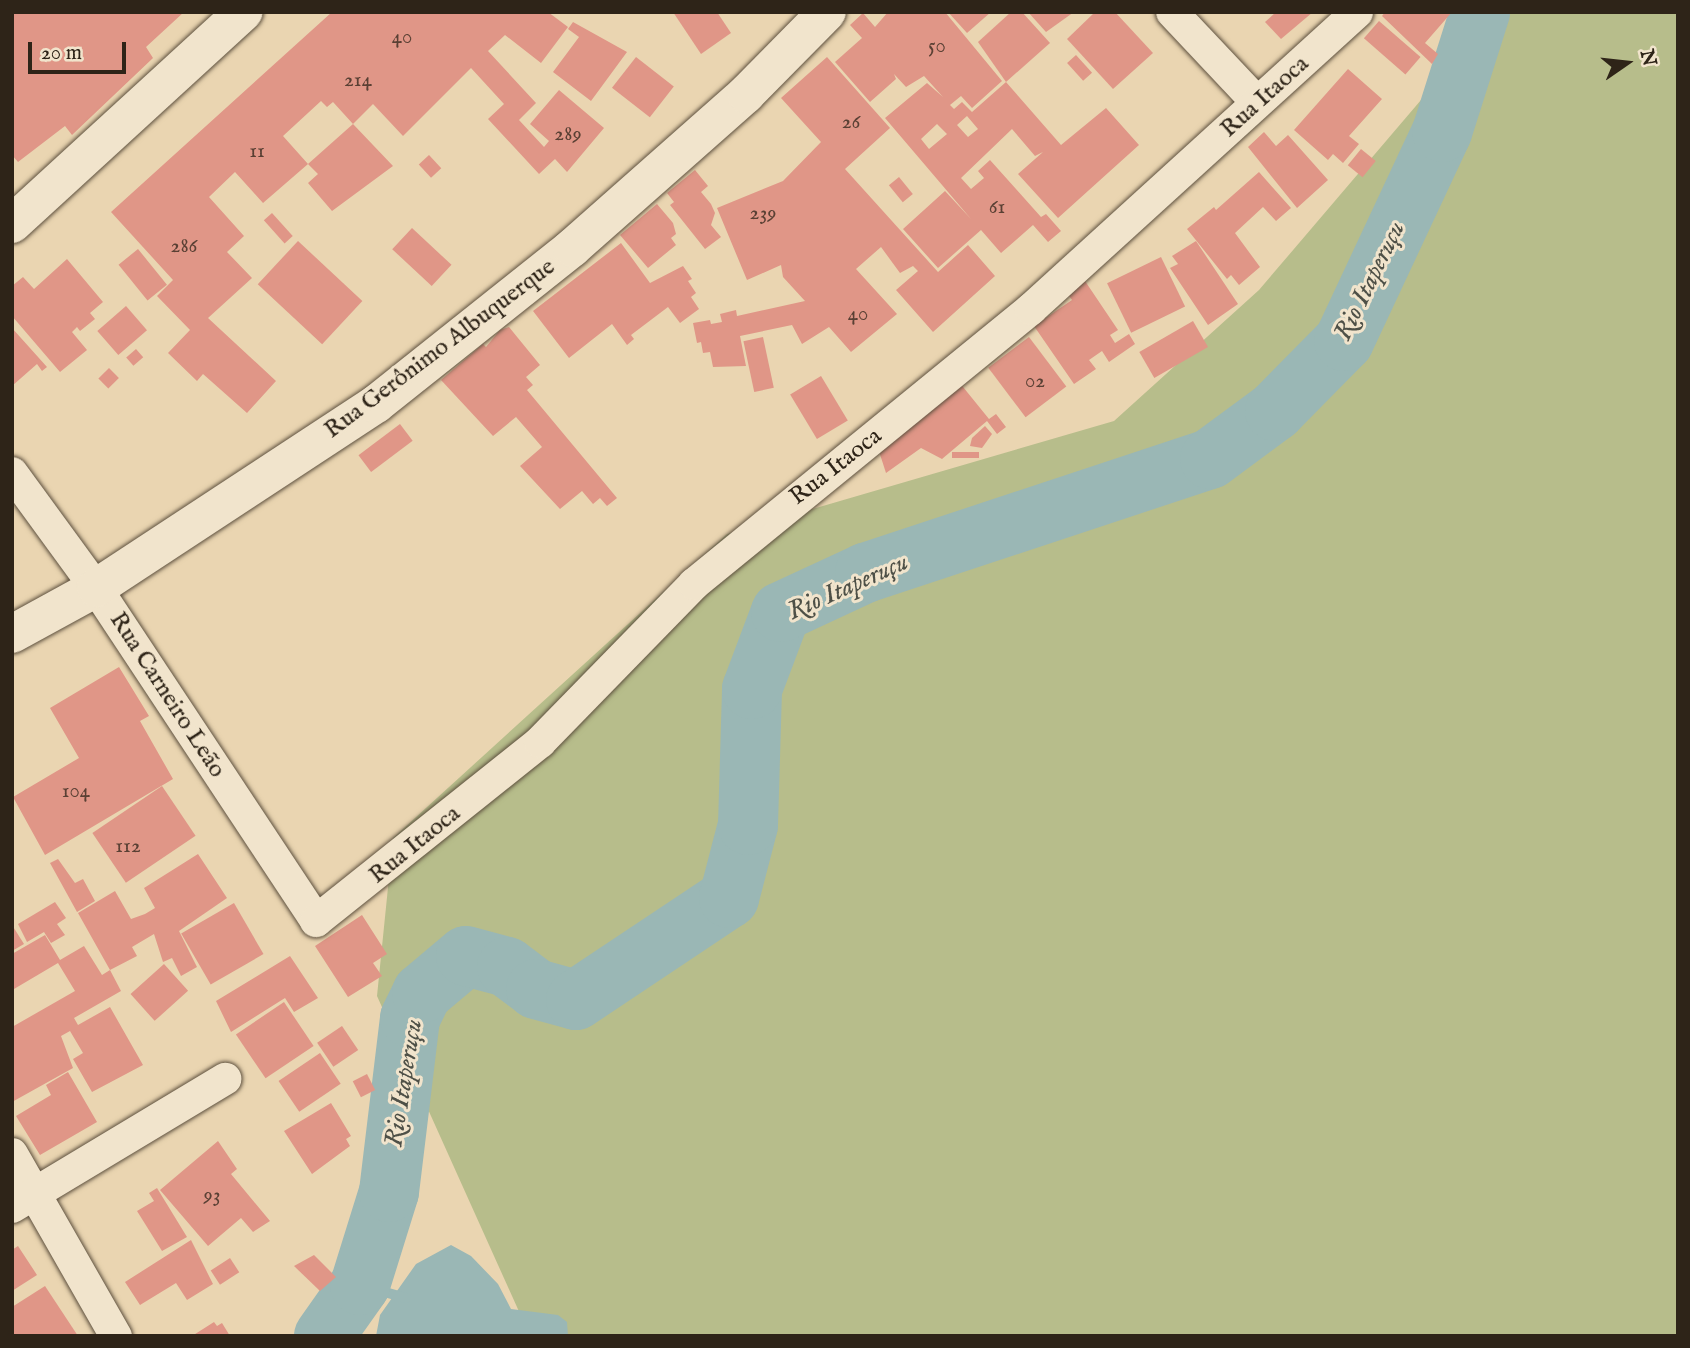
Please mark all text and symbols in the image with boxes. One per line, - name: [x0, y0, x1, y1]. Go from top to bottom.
- house number: 40: [392, 25, 412, 51]
- scale bar: [32, 28, 130, 72]
- north arrow: [1592, 28, 1662, 98]
- house number: 50: [928, 34, 946, 60]
- text: 20 m: [41, 40, 82, 67]
- text: N: [1634, 47, 1661, 69]
- street label: Rua Itaoca: [1215, 50, 1315, 144]
- house number: 214: [344, 68, 372, 94]
- house number: 26: [842, 110, 860, 136]
- house number: 289: [554, 122, 582, 148]
- house number: 11: [249, 139, 265, 165]
- house number: 61: [989, 195, 1005, 221]
- house number: 239: [750, 201, 776, 227]
- water label: Rio Itaperuçu: [1328, 216, 1412, 346]
- house number: 286: [171, 234, 197, 260]
- street label: Rua Gerônimo Albuquerque: [319, 253, 561, 445]
- house number: 40: [848, 302, 868, 328]
- house number: 02: [1025, 369, 1045, 395]
- street label: Rua Itaoca: [784, 422, 888, 512]
- water label: Rio Itaperuçu: [783, 547, 913, 627]
- street label: Rua Carneiro Leão: [103, 607, 231, 783]
- house number: 104: [62, 779, 90, 805]
- street label: Rua Itaoca: [364, 800, 466, 890]
- house number: 112: [115, 834, 141, 860]
- water label: Rio Itaperuçu: [379, 1017, 429, 1149]
- house number: 93: [203, 1183, 221, 1209]

